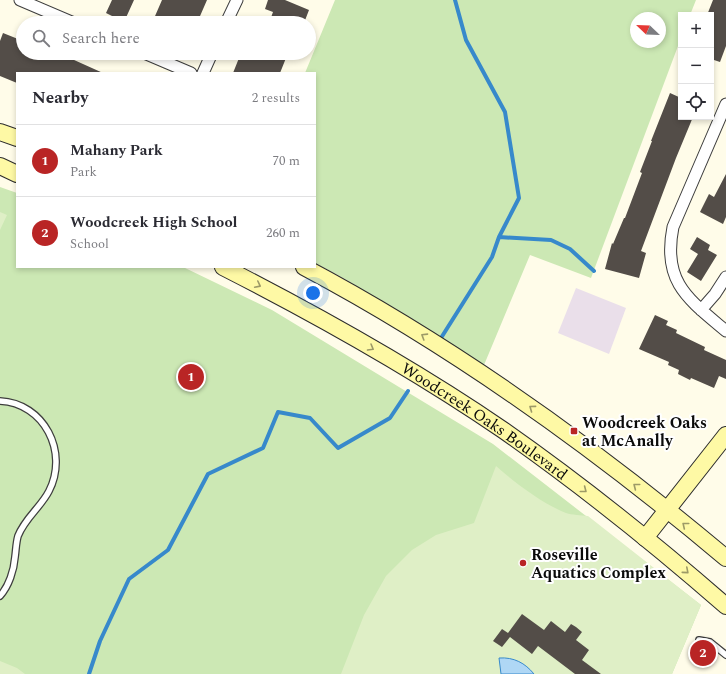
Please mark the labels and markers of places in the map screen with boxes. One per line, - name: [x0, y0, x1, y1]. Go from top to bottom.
- pin: 1: [178, 362, 204, 392]
- place label: Woodcreek Oaks at McAnally: [582, 411, 707, 453]
- marker: Woodcreek Oaks at McAnally: [569, 426, 579, 436]
- place label: Roseville Aquatics Complex: [531, 543, 666, 585]
- marker: Roseville Aquatics Complex: [518, 558, 528, 568]
- pin: 2: [690, 638, 716, 668]

